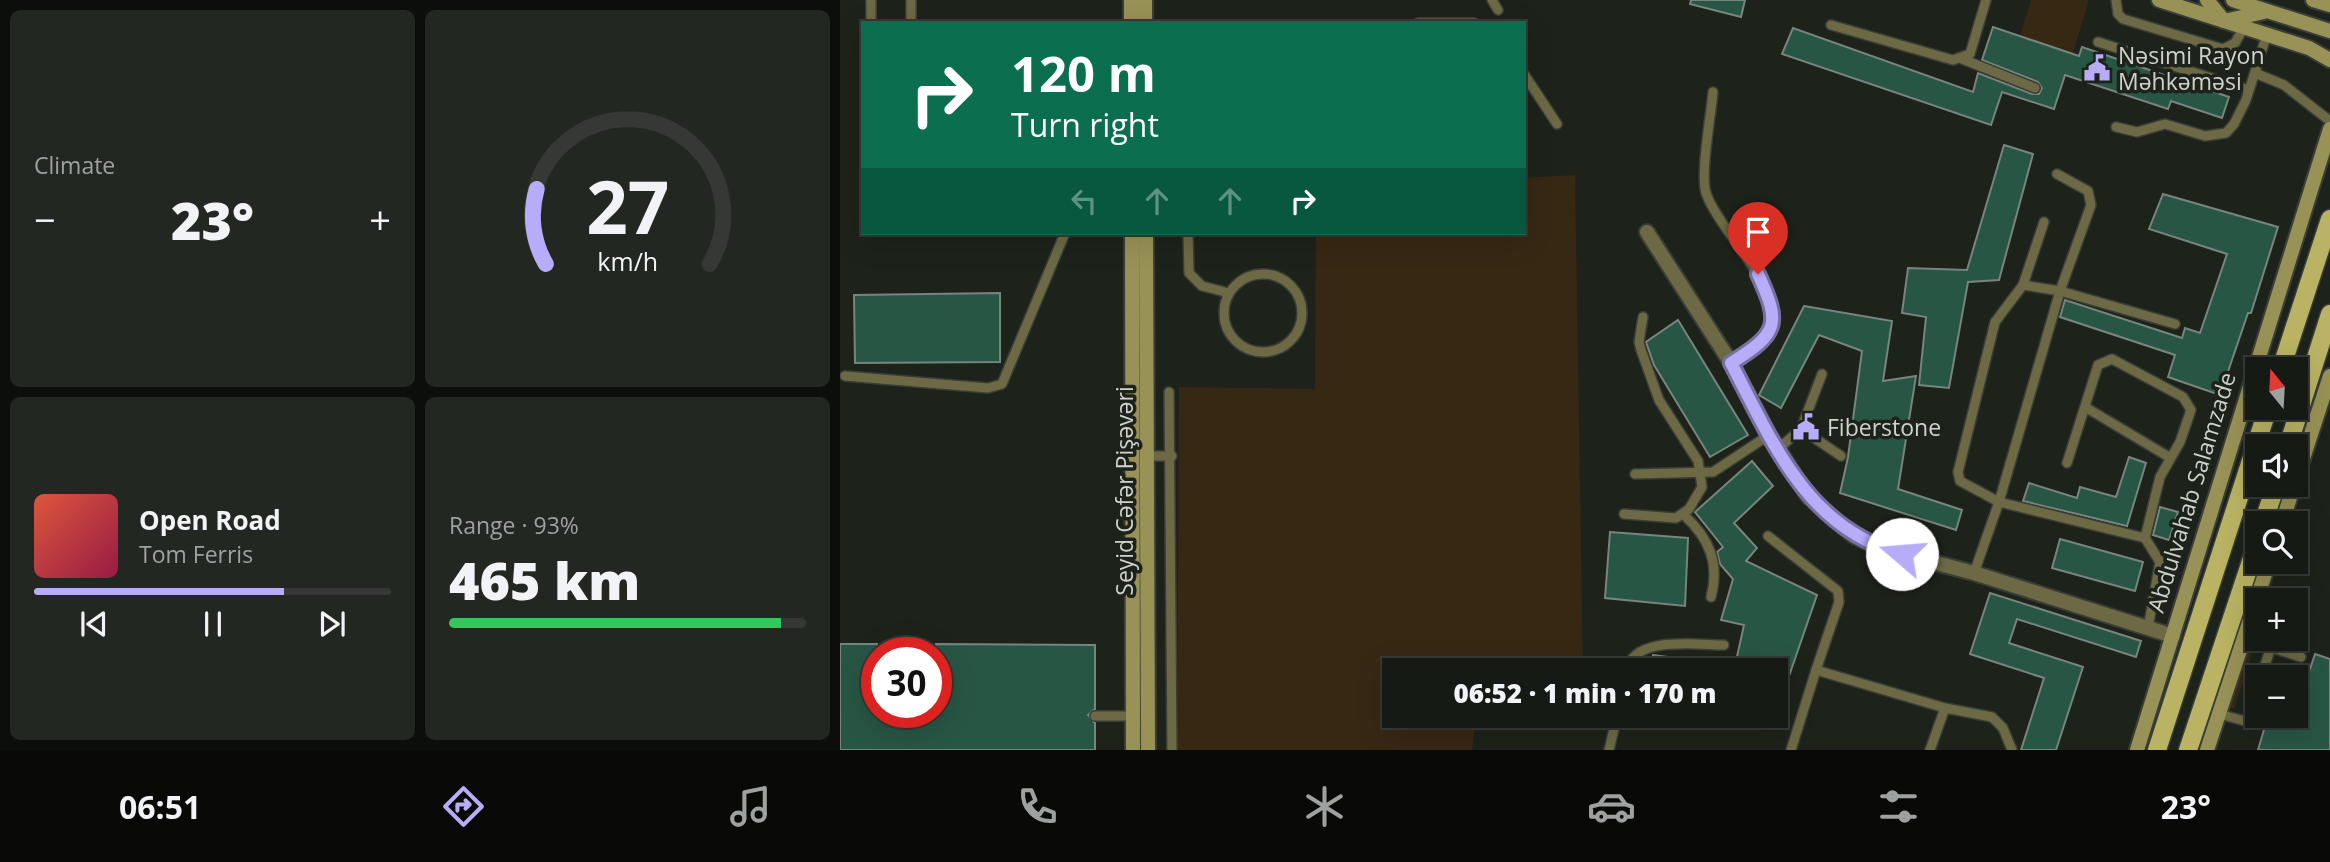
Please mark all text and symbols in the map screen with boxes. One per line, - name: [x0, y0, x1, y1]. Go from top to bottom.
- place label: Nəsimi Rayon Məhkəməsi: [2118, 39, 2265, 97]
- text: 120 m: [1011, 40, 1156, 106]
- icon: right: [896, 49, 987, 140]
- public building icon: Nəsimi Rayon Məhkəməsi: [2082, 53, 2112, 83]
- text: Turn right: [1011, 103, 1159, 146]
- text: Climate: [34, 149, 115, 181]
- text: 27: [586, 157, 669, 256]
- icon: left: [1065, 182, 1103, 220]
- icon: ahead: [1138, 182, 1176, 220]
- icon: ahead: [1211, 182, 1249, 220]
- icon: right: [1284, 182, 1322, 220]
- text: 23°: [171, 184, 254, 255]
- text: −: [34, 193, 56, 245]
- text: +: [369, 193, 391, 245]
- pin: [1728, 202, 1788, 274]
- icon: arrive: [1739, 213, 1777, 251]
- text: km/h: [597, 244, 658, 278]
- north arrow: [2245, 357, 2308, 420]
- map controls: [2245, 357, 2308, 728]
- street label: Abdulvahab Salamzade: [2139, 368, 2243, 616]
- street label: Seyid Cəfər Pişəvəri: [1108, 386, 1140, 596]
- place label: Fiberstone: [1827, 411, 1941, 443]
- public building icon: Fiberstone: [1791, 412, 1821, 442]
- button: sound: [2245, 434, 2308, 497]
- text: Open Road: [139, 502, 281, 538]
- text: Range · 93%: [449, 509, 579, 541]
- button: search: [2245, 511, 2308, 574]
- position arrow: [1865, 517, 1939, 591]
- text: Tom Ferris: [139, 538, 253, 570]
- text: 465 km: [449, 544, 640, 615]
- button: +: [2245, 588, 2308, 651]
- icon: previous: [75, 605, 113, 643]
- icon: pause: [194, 605, 232, 643]
- icon: next: [313, 605, 351, 643]
- speed limit sign: 30: [861, 637, 952, 728]
- button: −: [2245, 665, 2308, 728]
- text: 06:52 · 1 min · 170 m: [1454, 675, 1716, 711]
- icon: directions: [439, 782, 488, 831]
- icon: music: [726, 782, 775, 831]
- icon: phone: [1013, 782, 1062, 831]
- icon: climate: [1300, 782, 1349, 831]
- icon: car: [1587, 782, 1636, 831]
- icon: filters: [1874, 782, 1923, 831]
- text: 06:51: [119, 785, 201, 828]
- text: 23°: [2161, 785, 2211, 828]

